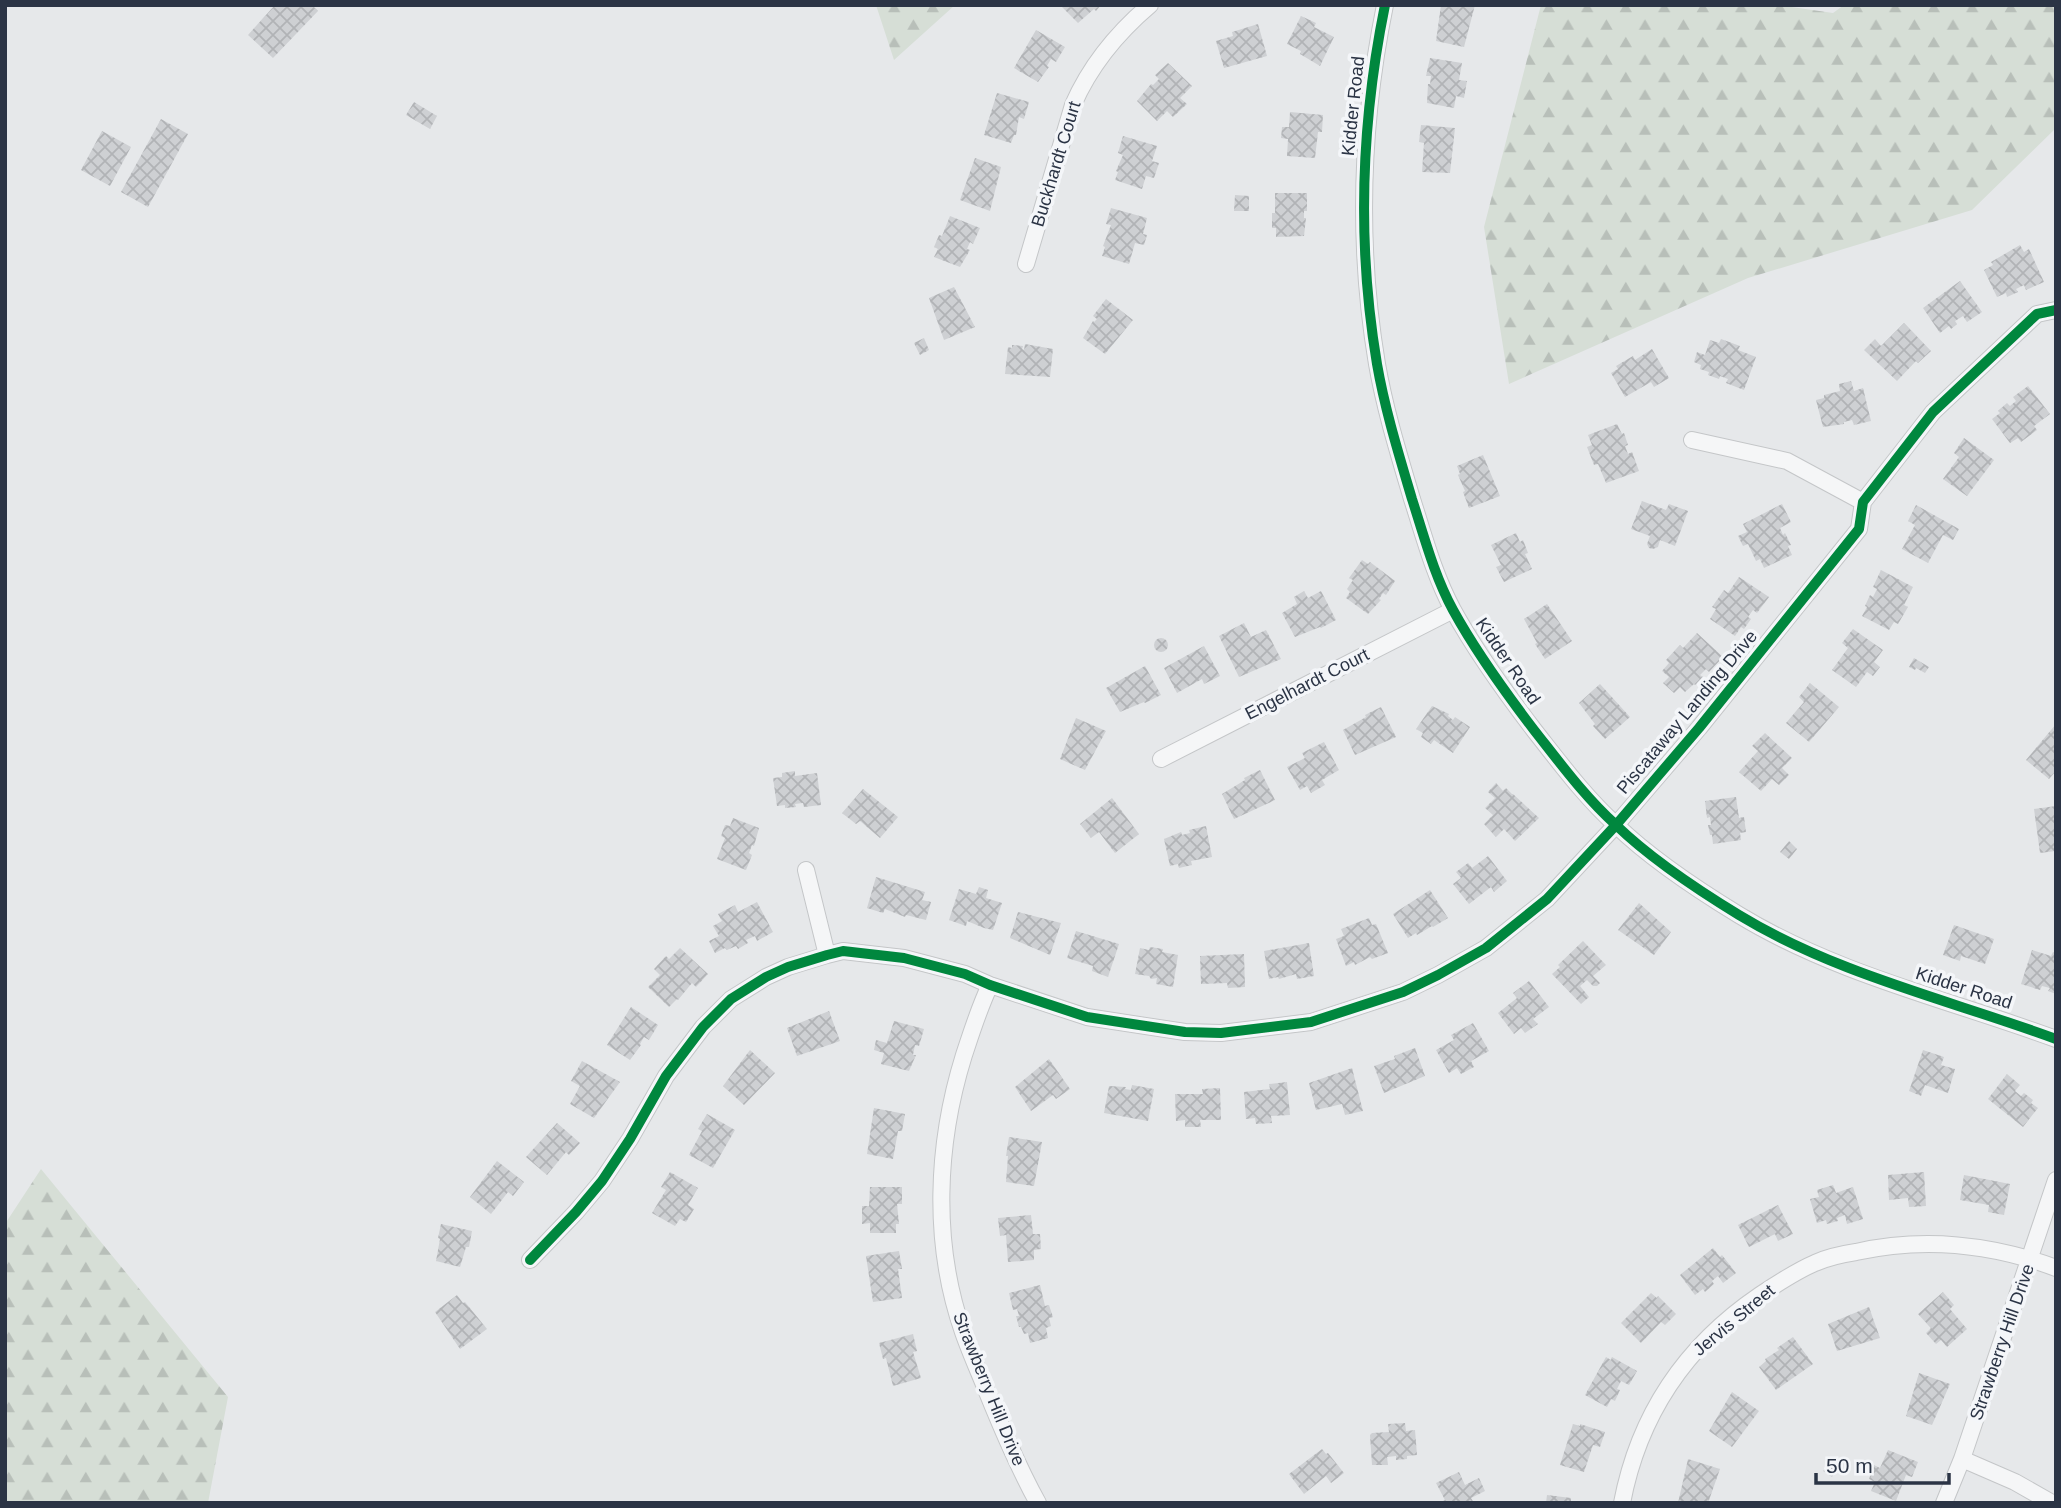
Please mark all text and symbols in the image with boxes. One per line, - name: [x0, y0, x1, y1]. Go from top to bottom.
- street label: Kidder Road: [1338, 55, 1368, 157]
- street label: Buckhardt Court: [1027, 99, 1085, 229]
- street label: Kidder Road: [1472, 614, 1544, 708]
- street label: Piscataway Landing Drive: [1613, 626, 1761, 798]
- street label: Engelhardt Court: [1242, 644, 1372, 724]
- street label: Kidder Road: [1913, 963, 2015, 1013]
- street label: Strawberry Hill Drive: [1966, 1261, 2038, 1423]
- street label: Jervis Street: [1689, 1280, 1779, 1360]
- street label: Strawberry Hill Drive: [949, 1309, 1029, 1469]
- scale bar: [1816, 1442, 1949, 1486]
- text: 50 m: [1826, 1454, 1873, 1477]

